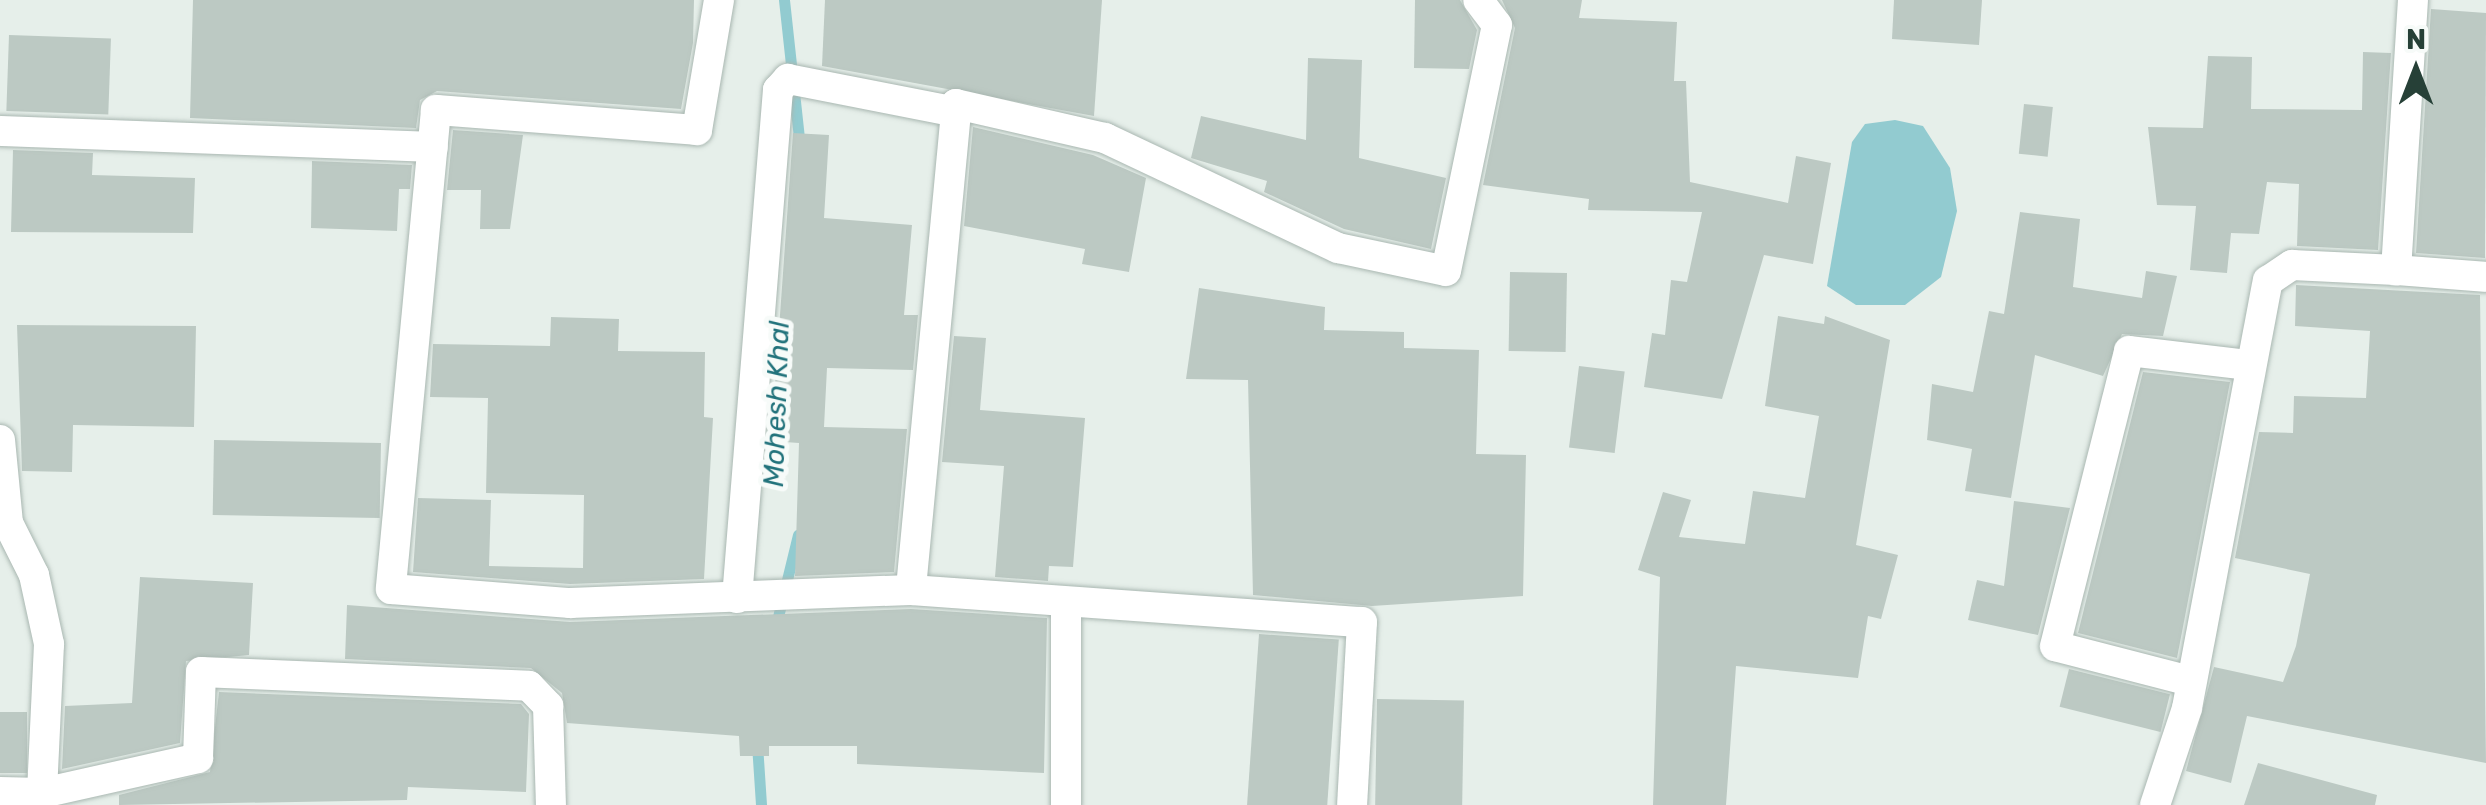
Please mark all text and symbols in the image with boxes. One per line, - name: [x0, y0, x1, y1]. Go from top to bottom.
- north arrow: [2366, 20, 2466, 120]
- text: N: [2406, 23, 2426, 56]
- water label: Mohesh Khal: [757, 320, 797, 488]

